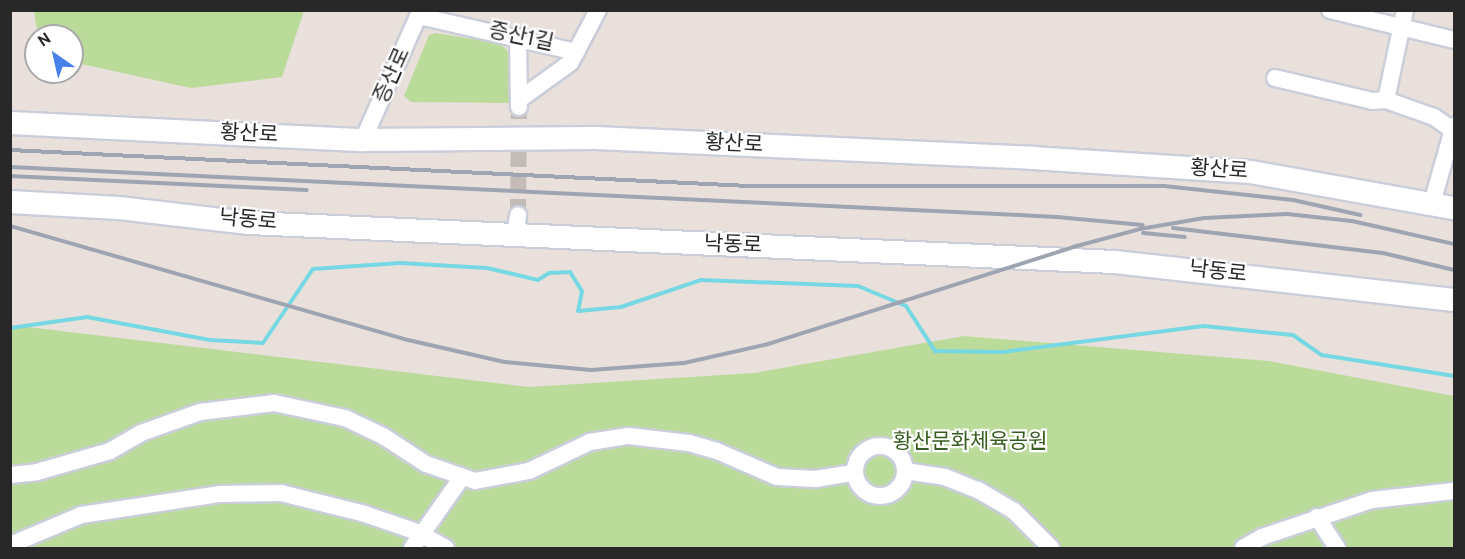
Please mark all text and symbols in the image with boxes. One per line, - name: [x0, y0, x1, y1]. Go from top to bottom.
- street label: 증산1길: [486, 19, 556, 57]
- north arrow: [24, 24, 84, 84]
- text: N: [35, 29, 55, 52]
- street label: 증산로: [370, 44, 416, 108]
- street label: 황산로: [219, 121, 279, 149]
- street label: 황산로: [704, 131, 764, 159]
- street label: 황산로: [1189, 156, 1249, 186]
- street label: 낙동로: [218, 206, 278, 236]
- street label: 낙동로: [704, 232, 762, 260]
- street label: 낙동로: [1188, 257, 1248, 289]
- park label: 황산문화체육공원: [893, 430, 1047, 456]

